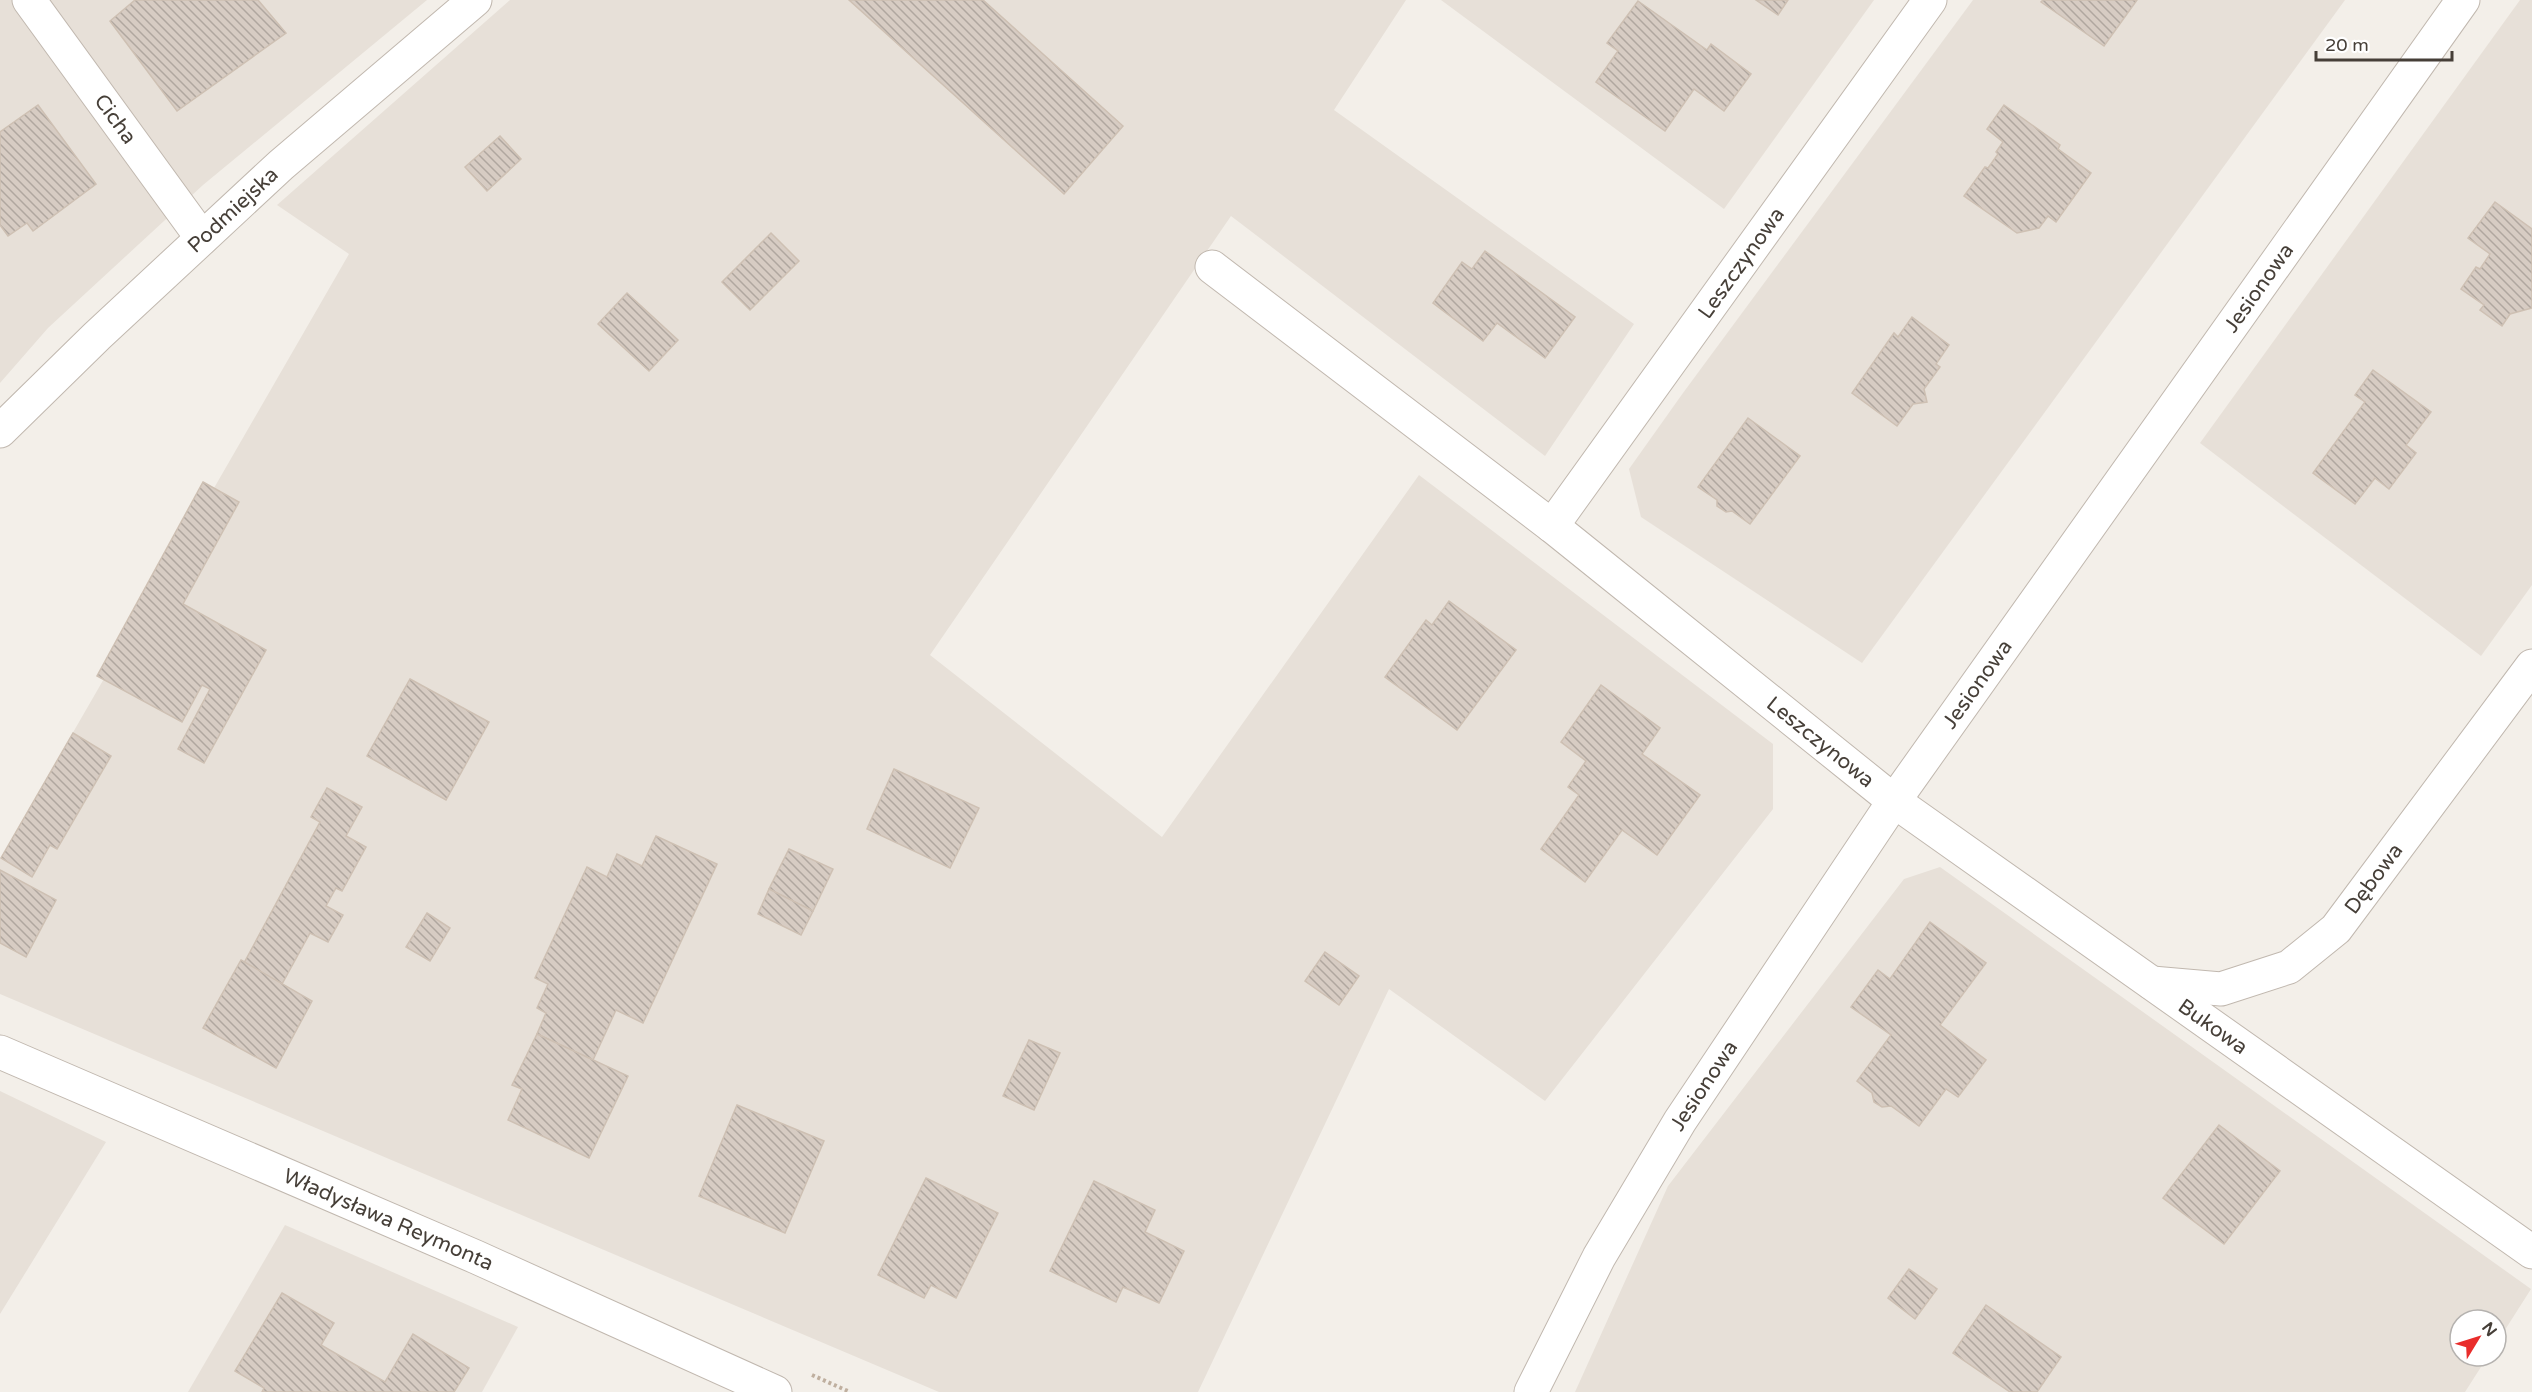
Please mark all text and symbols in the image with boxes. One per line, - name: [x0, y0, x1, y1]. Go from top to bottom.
- scale bar: [2316, 24, 2452, 62]
- text: 20 m: [2325, 34, 2369, 56]
- street label: Cicha: [89, 89, 142, 149]
- street label: Podmiejska: [182, 162, 283, 258]
- street label: Leszczynowa: [1693, 202, 1790, 323]
- street label: Jesionowa: [2218, 238, 2299, 337]
- street label: Jesionowa: [1937, 634, 2017, 733]
- street label: Leszczynowa: [1762, 691, 1880, 793]
- street label: Dębowa: [2339, 838, 2408, 919]
- street label: Bukowa: [2173, 993, 2253, 1060]
- street label: Jesionowa: [1665, 1036, 1743, 1135]
- street label: Władysława Reymonta: [280, 1163, 498, 1276]
- north arrow: [2448, 1308, 2508, 1368]
- text: N: [2477, 1318, 2501, 1341]

